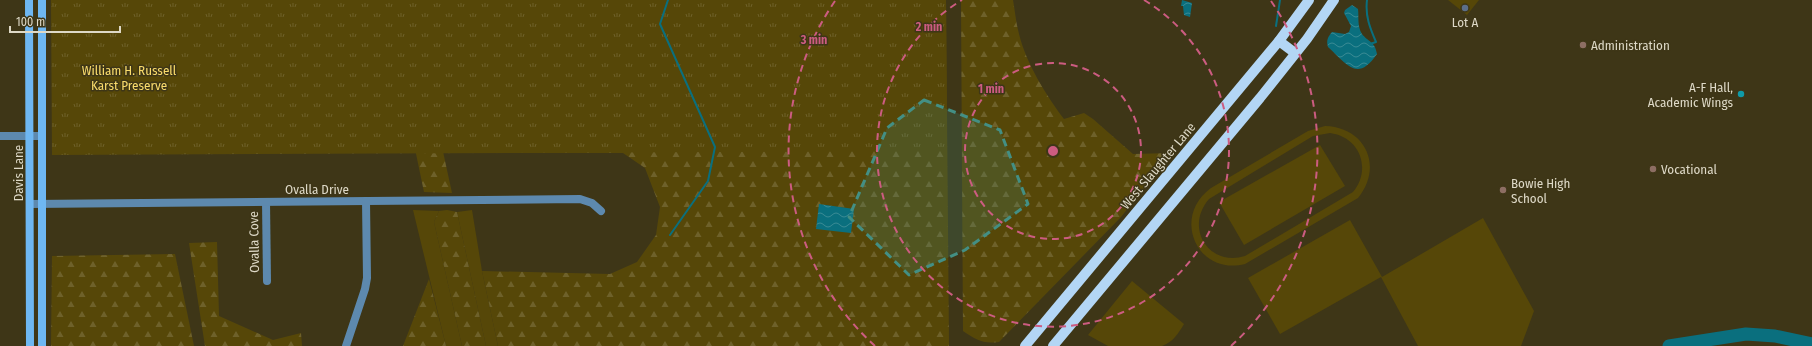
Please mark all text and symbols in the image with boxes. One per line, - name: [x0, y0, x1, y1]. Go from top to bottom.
- marker: Lot A: [1460, 3, 1470, 13]
- scale bar: [10, 8, 120, 34]
- text: 100 m: [16, 15, 45, 29]
- place label: Lot A: [1452, 15, 1478, 30]
- text: 2 min: [915, 20, 942, 34]
- text: 3 min: [800, 33, 827, 47]
- place label: Administration: [1591, 38, 1670, 53]
- marker: Administration: [1578, 40, 1588, 50]
- park label: William H. Russell Karst Preserve: [82, 63, 177, 93]
- place label: A-F Hall, Academic Wings: [1648, 80, 1733, 110]
- text: 1 min: [978, 82, 1004, 96]
- marker: A-F Hall, Academic Wings: [1736, 89, 1746, 99]
- street label: West Slaughter Lane: [1117, 120, 1199, 212]
- centre of rings: [1046, 144, 1060, 158]
- street label: Davis Lane: [11, 145, 26, 201]
- place label: Vocational: [1661, 162, 1717, 177]
- marker: Vocational: [1648, 164, 1658, 174]
- place label: Bowie High School: [1511, 176, 1570, 206]
- street label: Ovalla Drive: [285, 182, 349, 197]
- marker: Bowie High School: [1498, 185, 1508, 195]
- street label: Ovalla Cove: [246, 211, 262, 273]

